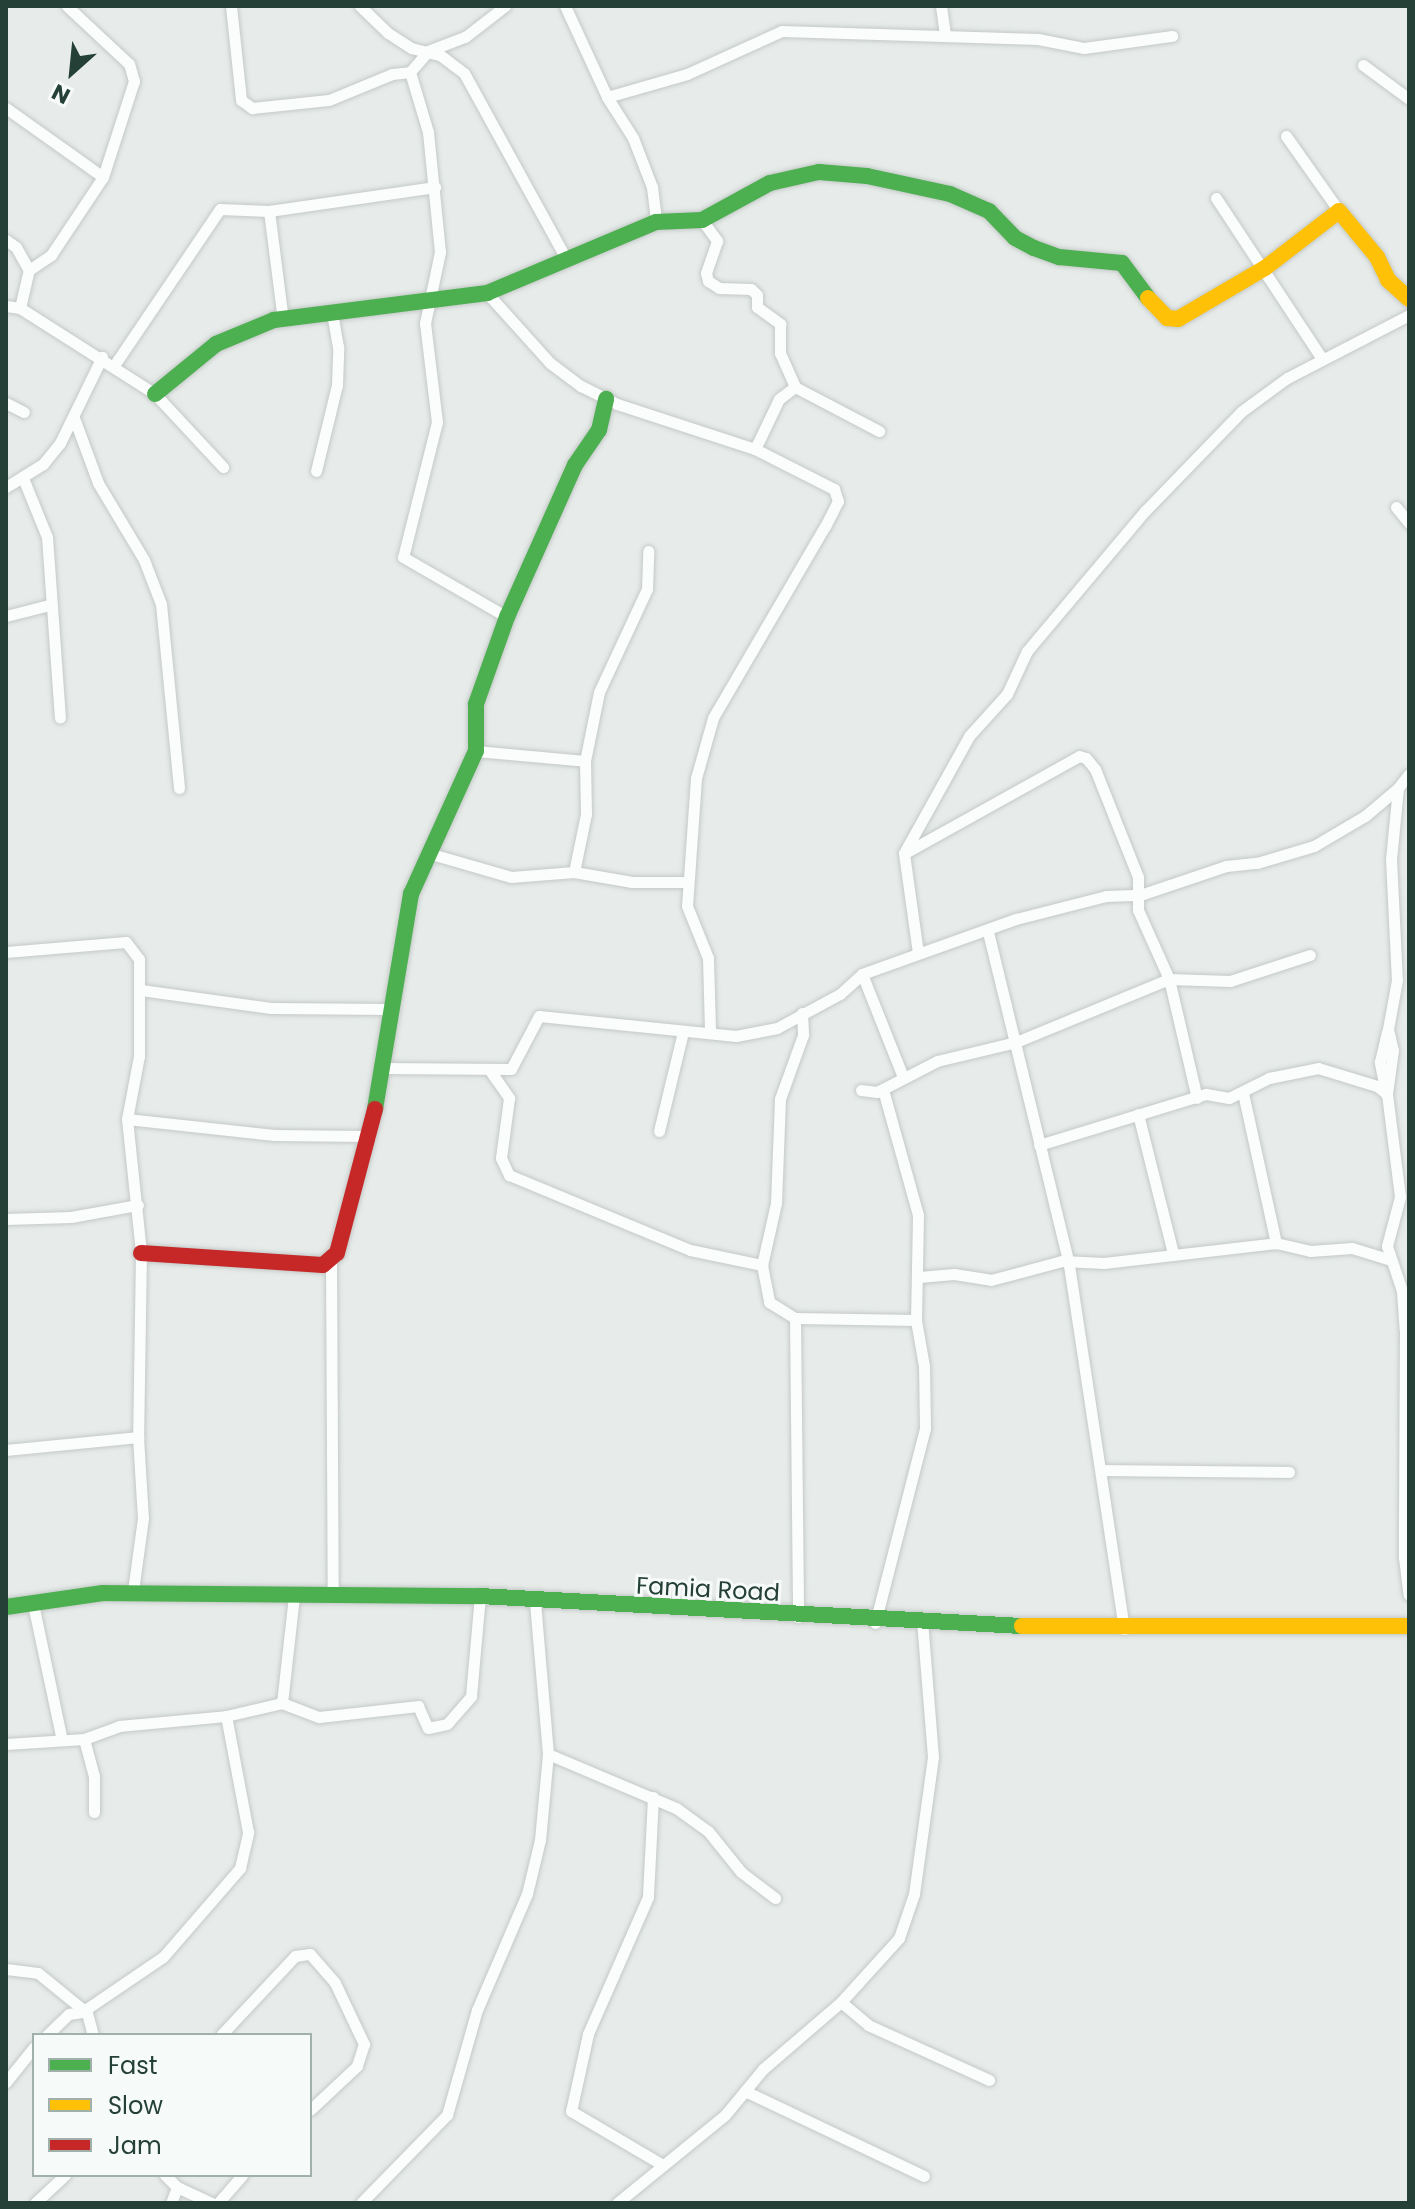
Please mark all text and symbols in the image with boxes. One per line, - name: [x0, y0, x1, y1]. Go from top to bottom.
- north arrow: [32, 32, 112, 112]
- text: N: [46, 76, 75, 111]
- street label: Famia Road: [635, 1571, 781, 1607]
- legend: [32, 2033, 312, 2177]
- text: Fast: [108, 2049, 158, 2082]
- text: Slow: [108, 2089, 163, 2122]
- text: Jam: [108, 2129, 162, 2162]

